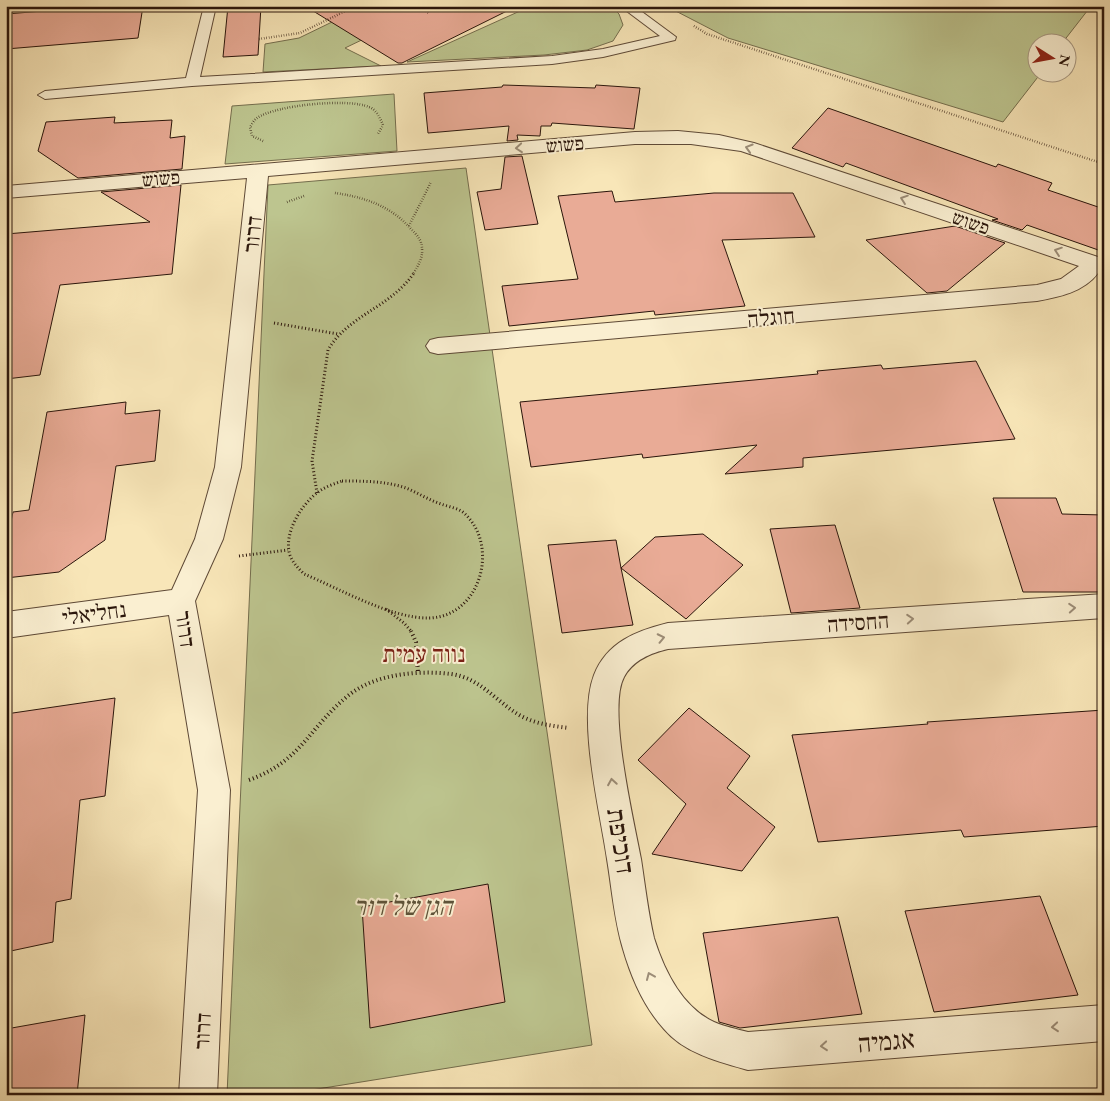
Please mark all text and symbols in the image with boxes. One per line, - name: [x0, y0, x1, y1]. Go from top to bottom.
- north arrow: [1028, 32, 1078, 82]
- text: N: [1055, 53, 1075, 68]
- street label: פשוש: [545, 130, 585, 159]
- one-way arrow: [514, 143, 522, 154]
- one-way arrow: [746, 143, 754, 153]
- street label: פשוש: [141, 164, 181, 193]
- one-way arrow: [900, 195, 908, 205]
- street label: פשוש: [949, 204, 993, 240]
- street label: דרור: [236, 214, 269, 254]
- one-way arrow: [1054, 247, 1062, 257]
- street label: חוגלה: [746, 301, 796, 334]
- street label: נחליאלי: [60, 595, 128, 632]
- one-way arrow: [1069, 602, 1077, 613]
- street label: החסידה: [826, 606, 890, 639]
- street label: דרור: [169, 609, 202, 649]
- one-way arrow: [906, 613, 914, 624]
- one-way arrow: [657, 633, 665, 644]
- district label: נווה עמית: [383, 638, 465, 669]
- one-way arrow: [608, 778, 618, 787]
- street label: דוכיפת: [599, 806, 643, 876]
- park label: הגן של דור: [354, 889, 455, 923]
- one-way arrow: [646, 972, 656, 980]
- street label: דרור: [187, 1012, 218, 1050]
- one-way arrow: [1051, 1021, 1059, 1032]
- street label: אגמיה: [856, 1022, 916, 1060]
- one-way arrow: [819, 1041, 827, 1052]

